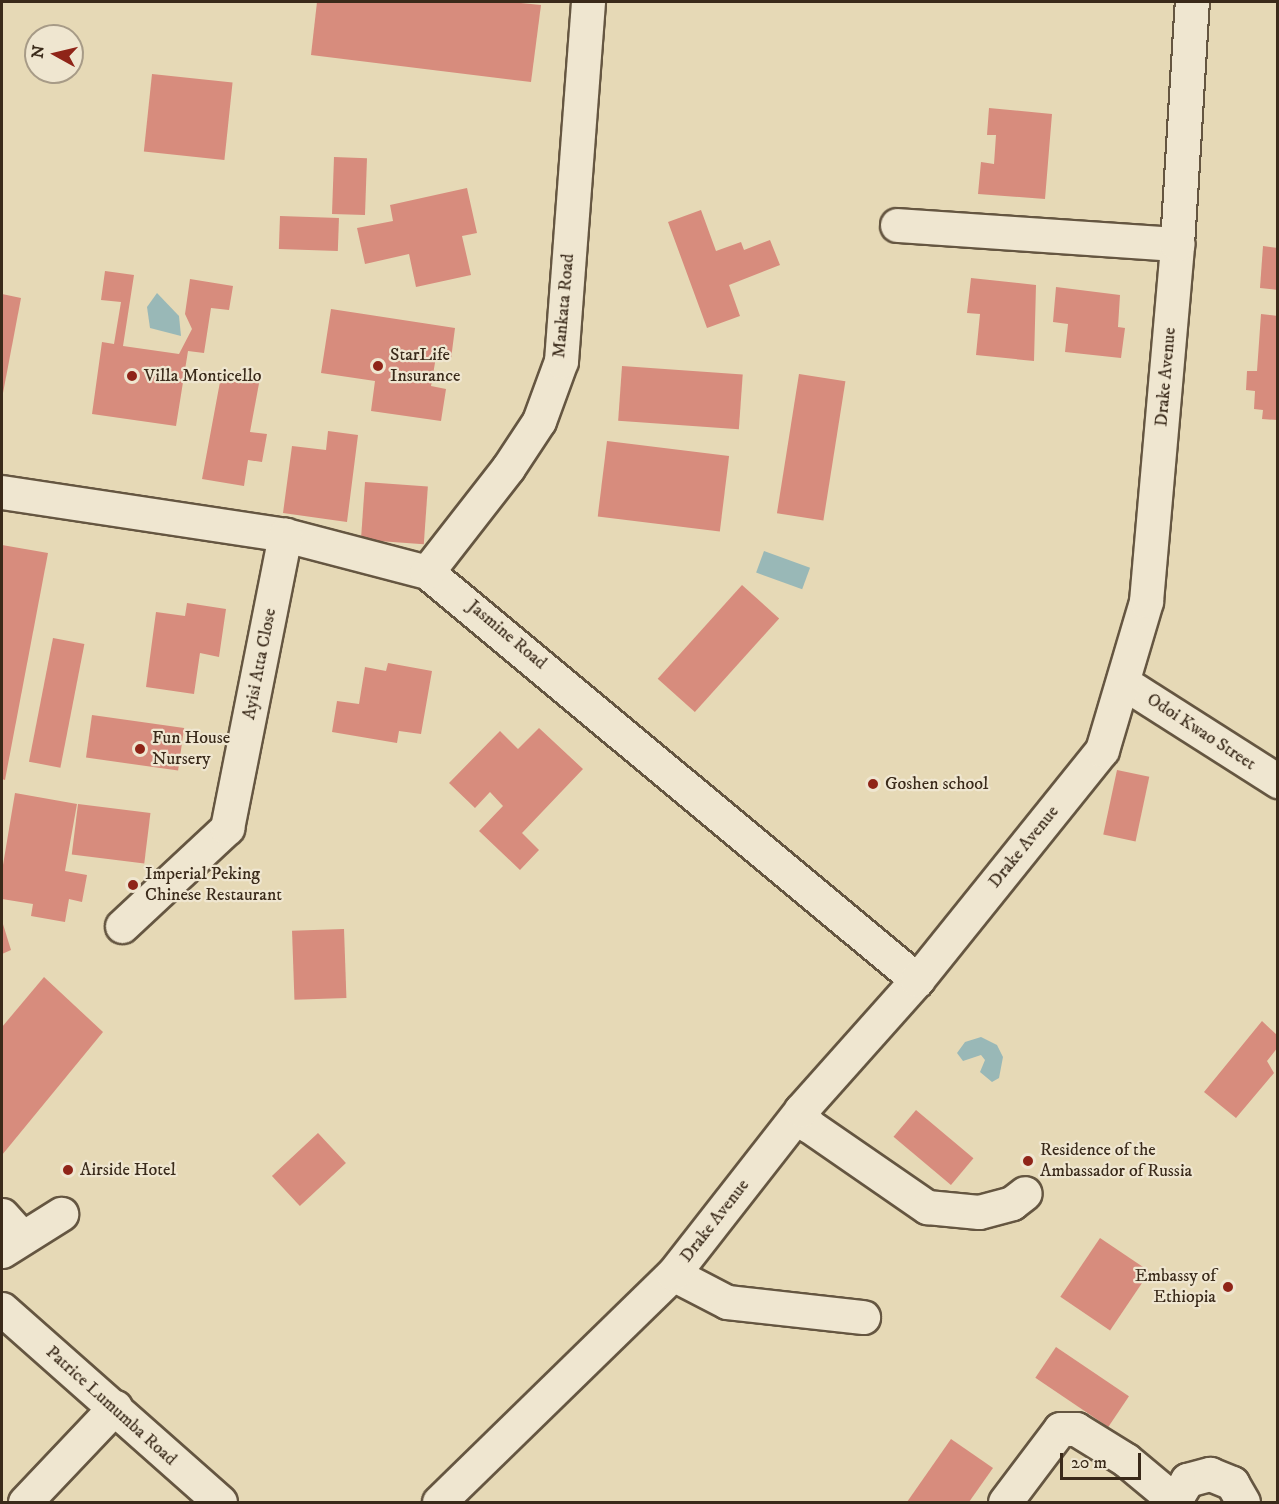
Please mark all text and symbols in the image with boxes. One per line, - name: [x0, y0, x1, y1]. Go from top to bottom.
- north arrow: [24, 24, 84, 84]
- text: N: [27, 44, 49, 60]
- street label: Mankata Road: [549, 253, 579, 359]
- street label: Drake Avenue: [1151, 326, 1181, 428]
- place label: StarLife Insurance: [390, 345, 460, 388]
- marker: StarLife Insurance: [371, 359, 385, 373]
- place label: Villa Monticello: [144, 365, 262, 387]
- marker: Villa Monticello: [125, 369, 139, 383]
- street label: Jasmine Road: [463, 596, 551, 674]
- street label: Ayisi Atta Close: [239, 607, 281, 721]
- street label: Odoi Kwao Street: [1143, 689, 1259, 775]
- place label: Fun House Nursery: [152, 728, 230, 771]
- marker: Fun House Nursery: [133, 742, 147, 756]
- place label: Goshen school: [885, 773, 988, 795]
- marker: Goshen school: [866, 777, 880, 791]
- street label: Drake Avenue: [984, 801, 1064, 893]
- place label: Imperial Peking Chinese Restaurant: [145, 864, 282, 906]
- marker: Imperial Peking Chinese Restaurant: [126, 878, 140, 892]
- place label: Residence of the Ambassador of Russia: [1040, 1140, 1192, 1182]
- marker: Residence of the Ambassador of Russia: [1021, 1154, 1035, 1168]
- place label: Airside Hotel: [80, 1159, 176, 1181]
- marker: Airside Hotel: [61, 1163, 75, 1177]
- street label: Drake Avenue: [676, 1175, 754, 1267]
- place label: Embassy of Ethiopia: [1135, 1266, 1216, 1308]
- marker: Embassy of Ethiopia: [1221, 1280, 1235, 1294]
- street label: Patrice Lumumba Road: [41, 1342, 181, 1470]
- scale bar: [1063, 1441, 1144, 1479]
- text: 20 m: [1071, 1452, 1107, 1474]

